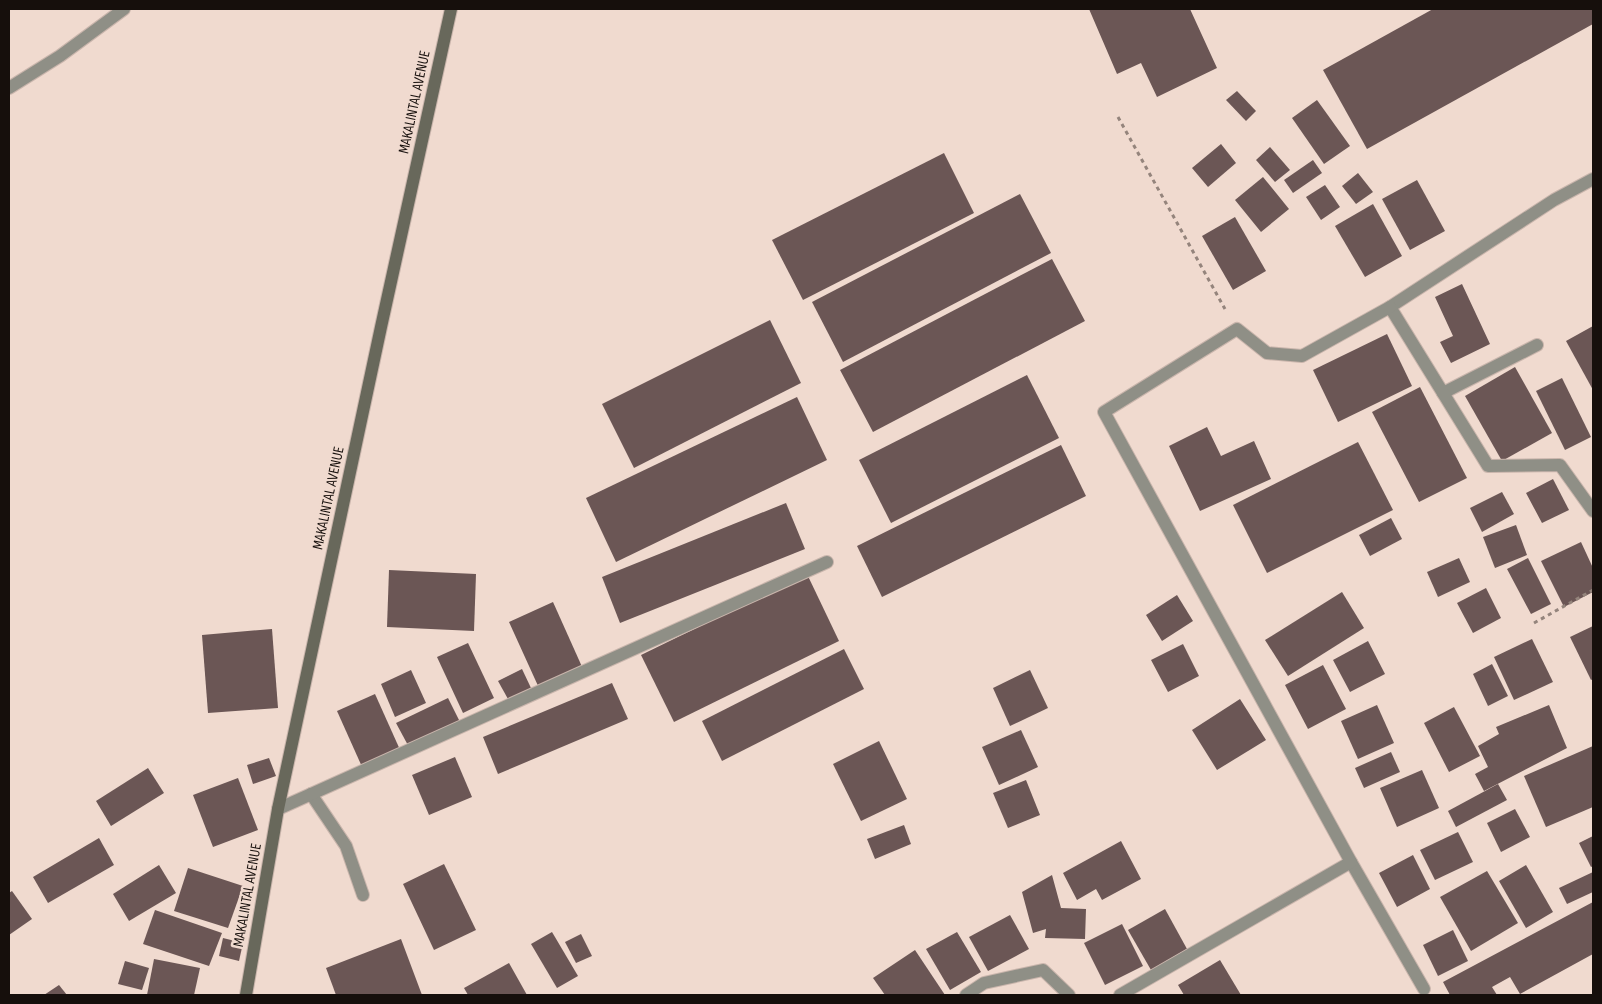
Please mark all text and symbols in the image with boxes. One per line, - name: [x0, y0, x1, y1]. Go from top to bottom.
- street label: MAKALINTAL AVENUE: [394, 49, 435, 155]
- street label: MAKALINTAL AVENUE: [308, 445, 349, 551]
- street label: MAKALINTAL AVENUE: [229, 842, 266, 948]

